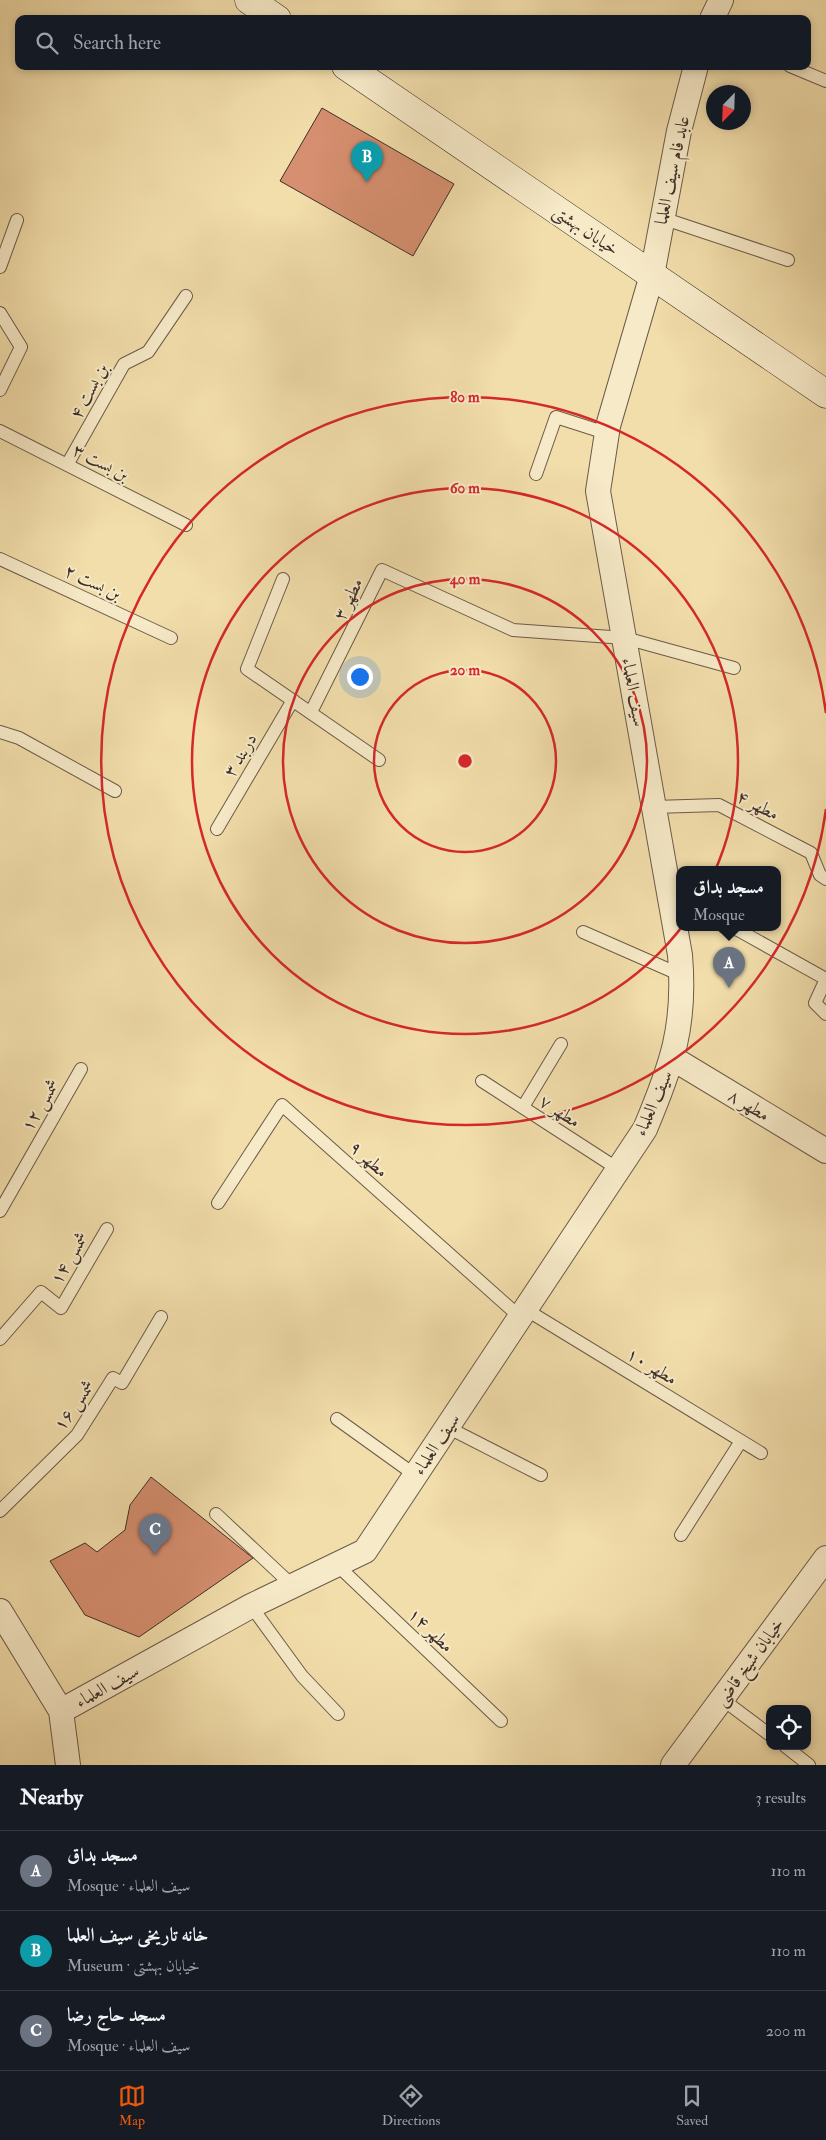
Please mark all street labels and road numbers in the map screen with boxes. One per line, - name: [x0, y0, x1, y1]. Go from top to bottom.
- street label: عابد فام سیف العلما: [650, 114, 699, 227]
- street label: خیابان بهشتی: [548, 200, 623, 262]
- street label: بن بست ۴: [65, 359, 114, 423]
- street label: بن بست ۳: [69, 439, 133, 487]
- street label: بن بست ۲: [61, 559, 126, 606]
- street label: مطهر ۳: [328, 574, 369, 624]
- street label: سیف العلماء: [616, 656, 651, 728]
- street label: دربند ۳: [218, 729, 262, 781]
- street label: مطهر ۴: [733, 785, 783, 826]
- street label: سیف العلماء: [629, 1067, 678, 1140]
- street label: شمس ۱۲: [16, 1075, 65, 1136]
- street label: مطهر ۸: [724, 1084, 774, 1127]
- street label: مطهر ۷: [535, 1090, 585, 1133]
- street label: مطهر ۹: [344, 1136, 393, 1183]
- street label: شمس ۱۴: [45, 1228, 94, 1289]
- street label: مطهر ۱۰: [622, 1342, 681, 1390]
- street label: شمس ۱۶: [49, 1375, 100, 1435]
- street label: سیف العلماء: [407, 1409, 465, 1480]
- street label: مطهر ۱۴: [403, 1603, 458, 1658]
- street label: خیابان شیخ قاضی: [710, 1613, 793, 1713]
- street label: سیف العلماء: [71, 1660, 143, 1713]

